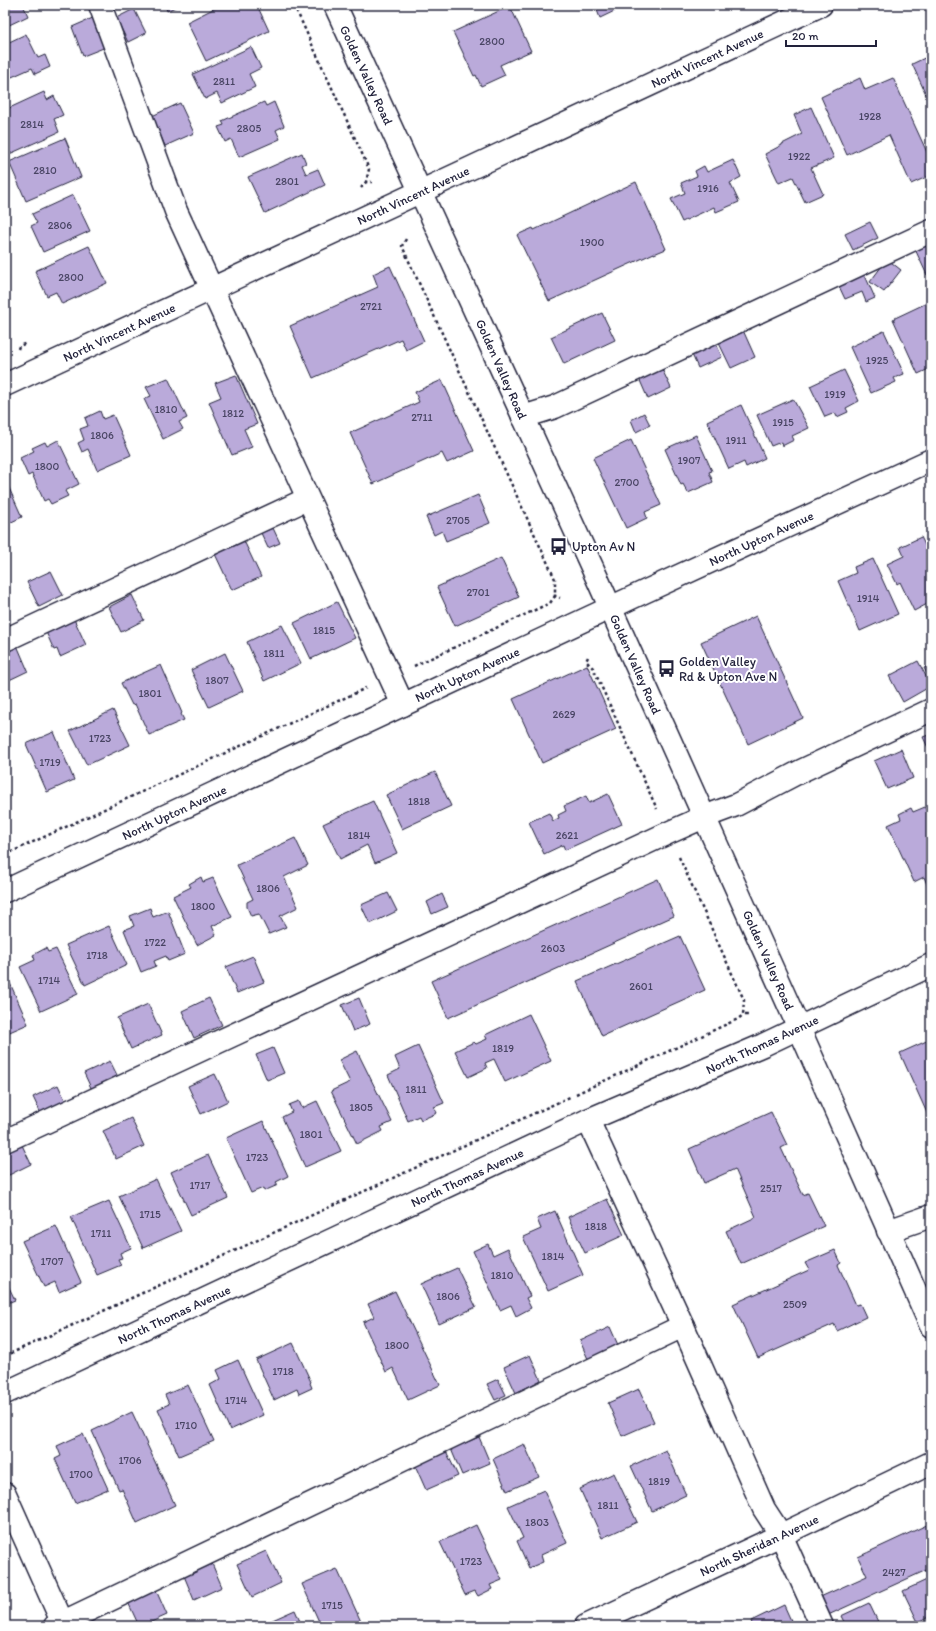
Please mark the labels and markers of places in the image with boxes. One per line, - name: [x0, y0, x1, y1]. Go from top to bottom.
- bus stop icon: Upton Av N: [549, 536, 569, 556]
- place label: Upton Av N: [572, 539, 635, 554]
- place label: Golden Valley Rd & Upton Ave N: [679, 654, 777, 684]
- bus stop icon: Golden Valley Rd & Upton Ave N: [656, 658, 676, 678]

